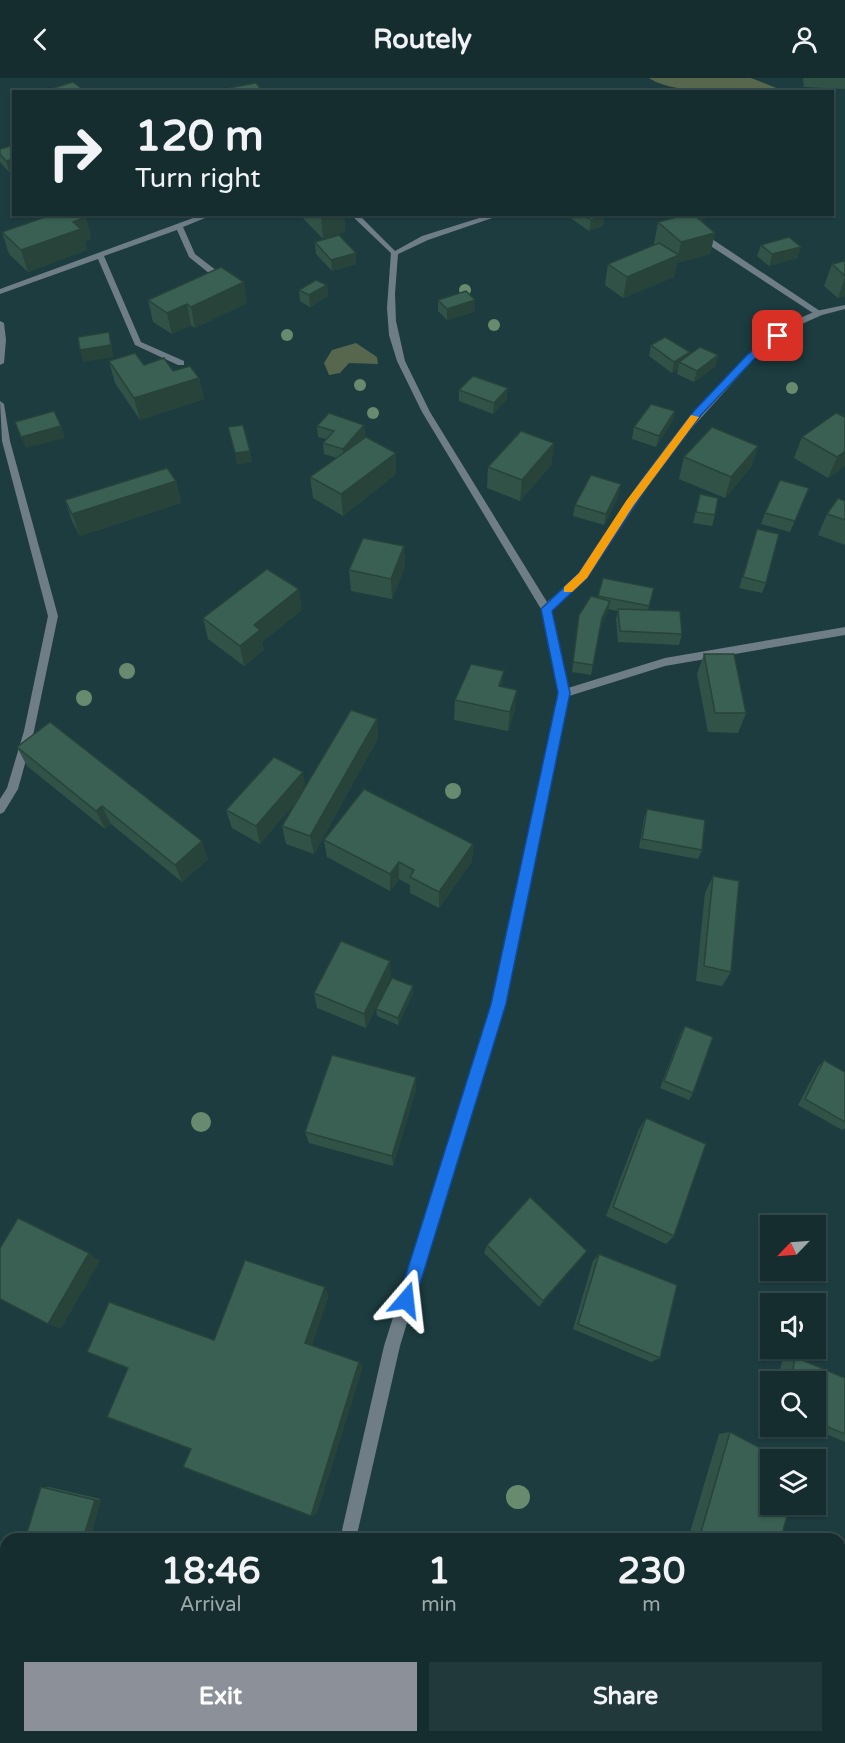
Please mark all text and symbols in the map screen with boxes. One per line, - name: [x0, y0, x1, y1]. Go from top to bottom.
- icon: back: [24, 23, 57, 56]
- text: Routely: [373, 23, 472, 56]
- icon: person: [788, 23, 821, 56]
- text: 120 m: [135, 111, 264, 162]
- icon: right: [36, 114, 114, 192]
- text: Turn right: [135, 162, 261, 195]
- pin: [752, 310, 803, 361]
- icon: arrive: [761, 319, 794, 352]
- north arrow: [760, 1215, 826, 1281]
- map controls: [760, 1215, 826, 1515]
- position arrow: [374, 1268, 438, 1332]
- button: sound: [760, 1293, 826, 1359]
- button: search: [760, 1371, 826, 1437]
- button: layers: [760, 1449, 826, 1515]
- text: 18:46: [161, 1550, 261, 1593]
- text: 1: [428, 1550, 450, 1593]
- text: 230: [617, 1550, 685, 1593]
- text: Arrival: [180, 1593, 242, 1617]
- text: min: [421, 1593, 457, 1617]
- text: m: [642, 1593, 661, 1617]
- button: Exit: [24, 1662, 417, 1731]
- button: Share: [429, 1662, 822, 1731]

